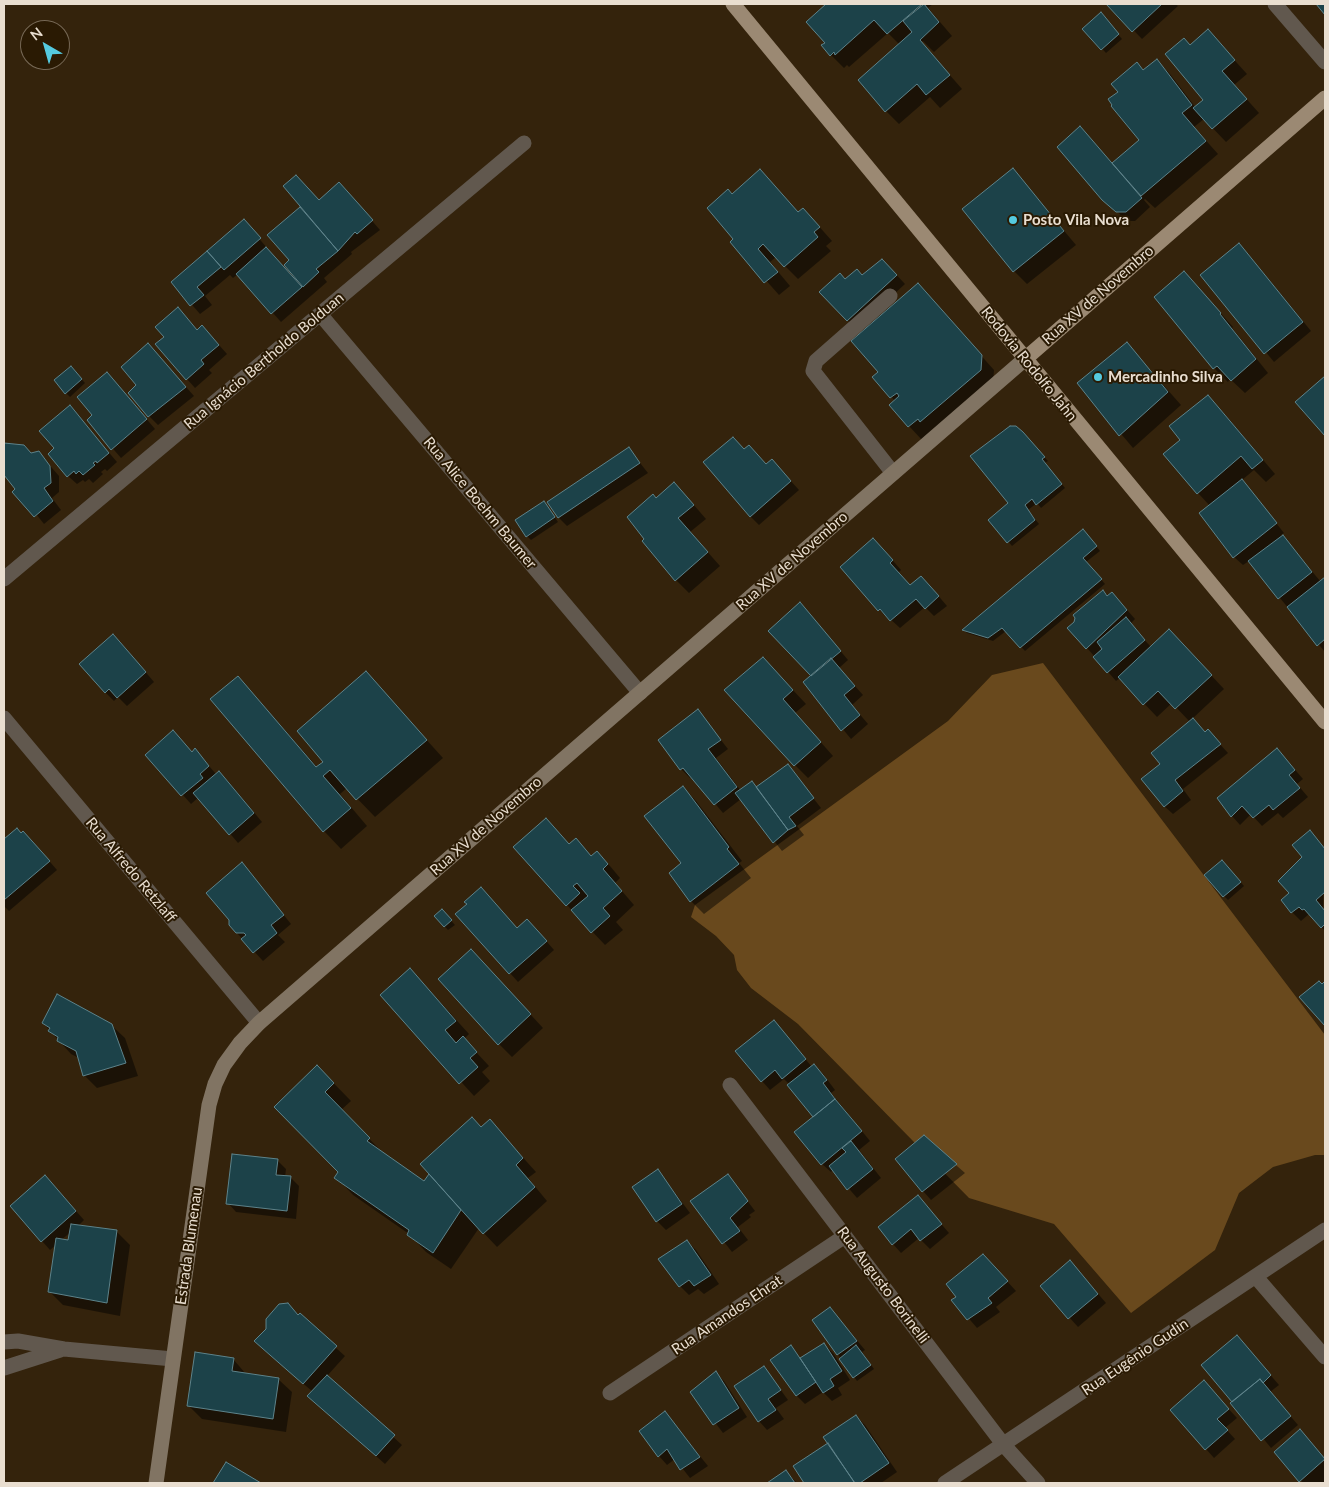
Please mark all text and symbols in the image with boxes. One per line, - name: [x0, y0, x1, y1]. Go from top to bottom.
- north arrow: [20, 20, 70, 70]
- text: N: [27, 24, 46, 44]
- place label: Posto Vila Nova: [1023, 211, 1129, 229]
- marker: Posto Vila Nova: [1007, 214, 1019, 226]
- street label: Rua XV de Novembro: [1039, 242, 1157, 348]
- street label: Rua Ignácio Bertholdo Bolduan: [180, 289, 348, 433]
- street label: Rodovia Rodolfo Jahn: [977, 303, 1081, 425]
- place label: Mercadinho Silva: [1108, 368, 1223, 386]
- marker: Mercadinho Silva: [1092, 371, 1104, 383]
- street label: Rua Alice Boehm Baumer: [420, 433, 540, 573]
- street label: Rua XV de Novembro: [733, 508, 851, 614]
- street label: Rua XV de Novembro: [427, 773, 545, 879]
- street label: Rua Alfredo Retzlaff: [82, 814, 180, 926]
- street label: Estrada Blumenau: [172, 1186, 206, 1306]
- street label: Rua Augusto Borinelli: [833, 1223, 933, 1347]
- street label: Rua Amandos Ehrat: [668, 1271, 786, 1359]
- street label: Rua Eugênio Gudin: [1078, 1315, 1192, 1399]

